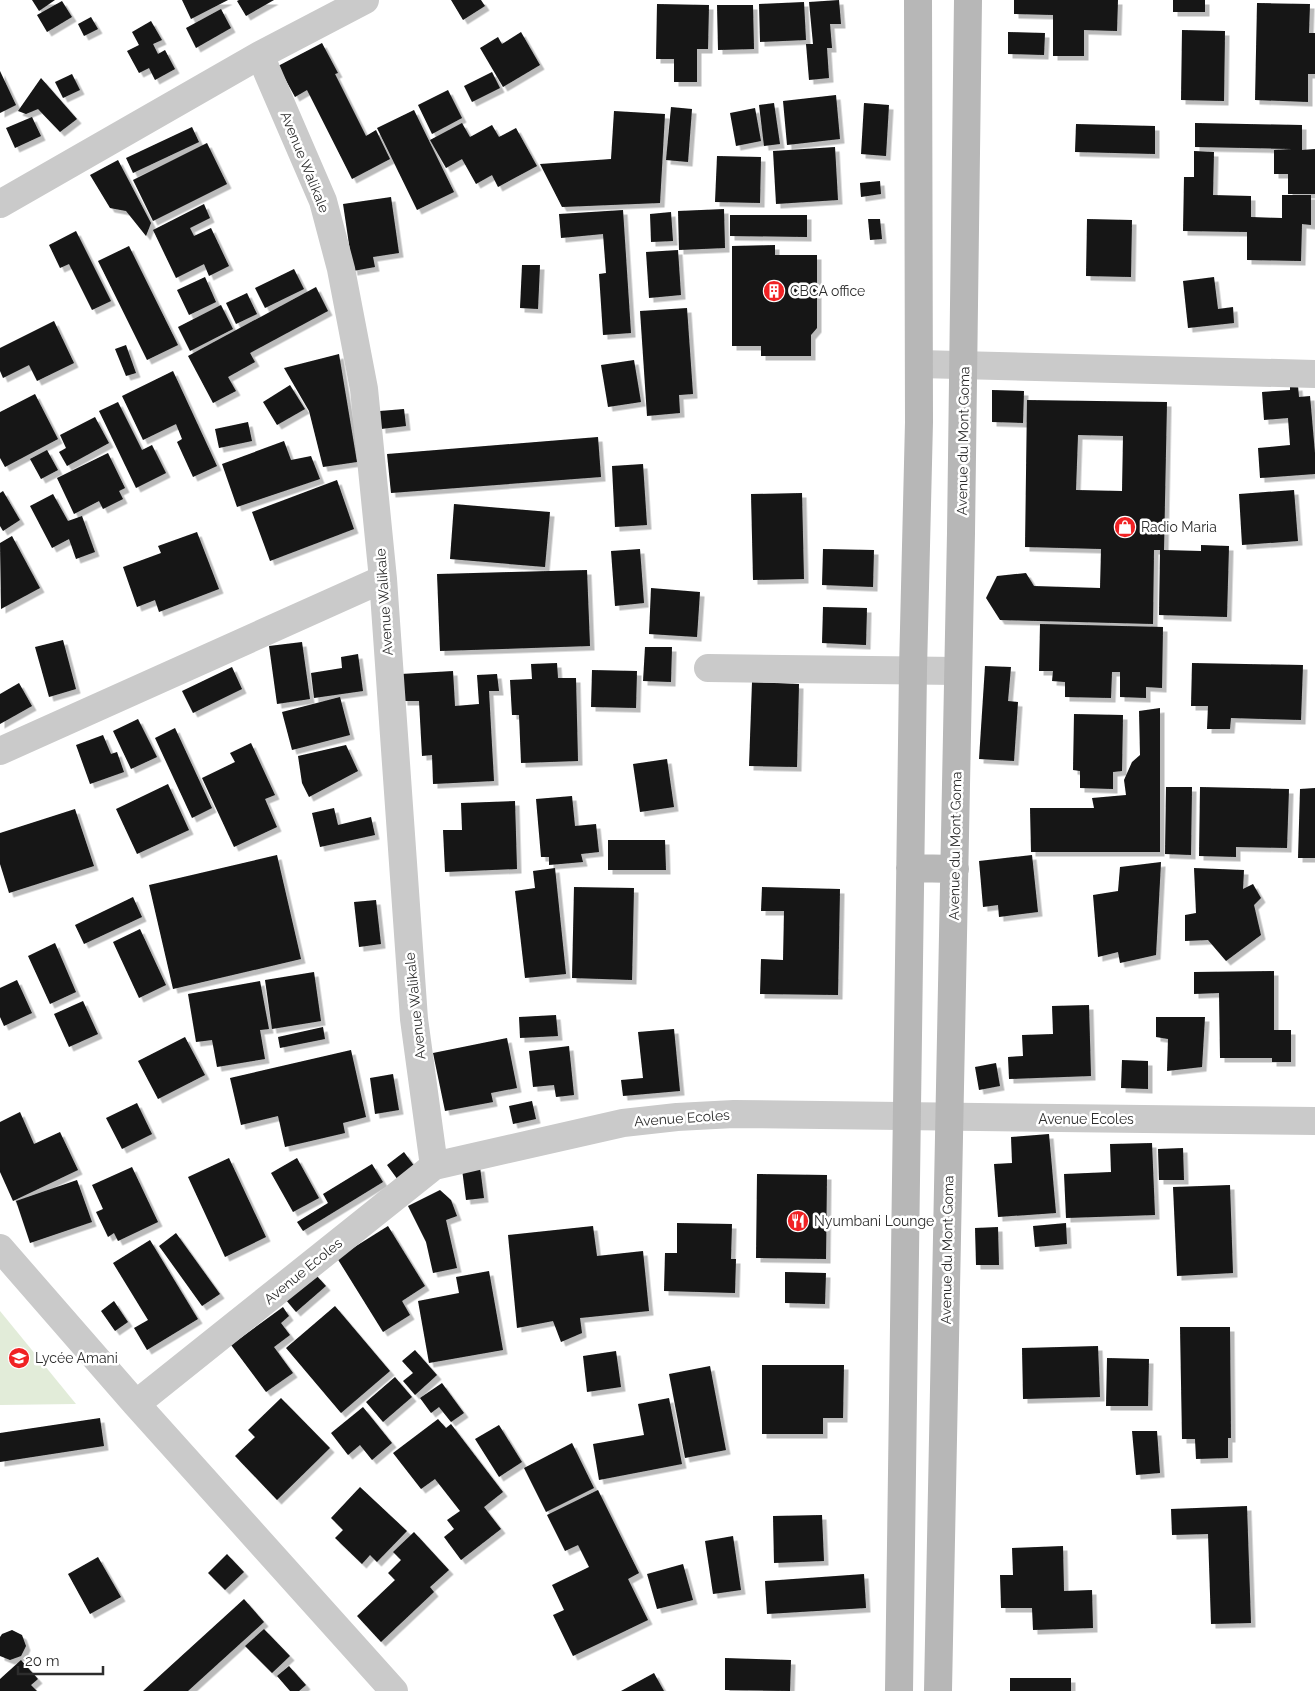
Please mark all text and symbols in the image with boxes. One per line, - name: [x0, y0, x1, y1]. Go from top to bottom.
- street label: Avenue Walikale: [277, 109, 333, 215]
- building icon: CBCA office: [762, 279, 786, 303]
- place label: CBCA office: [790, 283, 865, 299]
- street label: Avenue du Mont Goma: [954, 366, 972, 516]
- shop icon: Radio Maria: [1113, 515, 1137, 539]
- place label: Radio Maria: [1141, 519, 1217, 535]
- street label: Avenue Walikale: [372, 548, 396, 656]
- street label: Avenue du Mont Goma: [946, 771, 964, 921]
- street label: Avenue Walikale: [401, 952, 429, 1060]
- street label: Avenue Ecoles: [634, 1107, 731, 1129]
- street label: Avenue Ecoles: [1038, 1111, 1134, 1127]
- street label: Avenue du Mont Goma: [938, 1175, 956, 1325]
- restaurant icon: Nyumbani Lounge: [786, 1209, 810, 1233]
- place label: Nyumbani Lounge: [814, 1213, 934, 1229]
- street label: Avenue Ecoles: [261, 1235, 345, 1307]
- school or university icon: Lycée Amani: [7, 1346, 31, 1370]
- place label: Lycée Amani: [35, 1350, 118, 1366]
- scale bar: [18, 1644, 102, 1676]
- text: 20 m: [25, 1652, 60, 1670]

